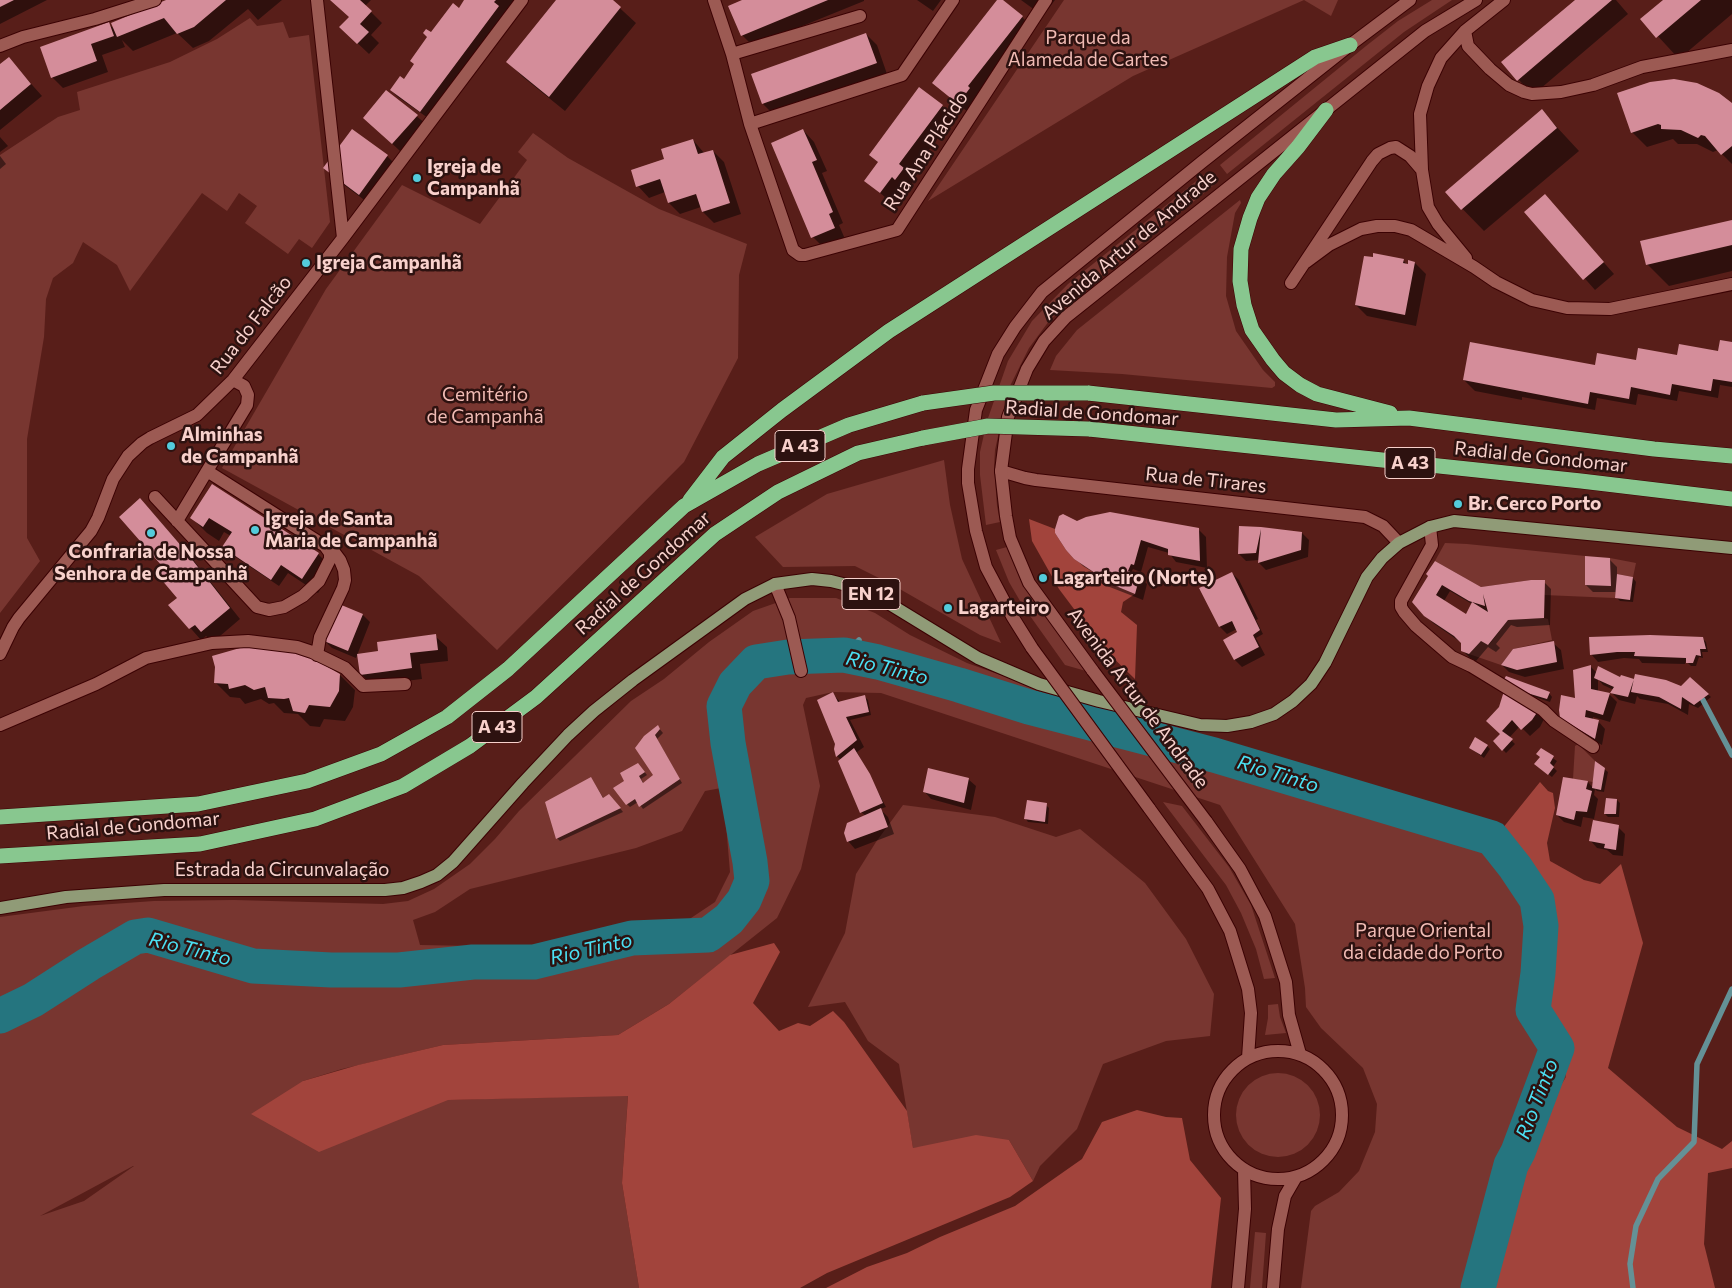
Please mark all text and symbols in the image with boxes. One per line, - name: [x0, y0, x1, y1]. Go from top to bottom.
- park label: Parque da Alameda de Cartes: [1008, 27, 1168, 71]
- street label: Rua Ana Plácido: [879, 87, 973, 215]
- place label: Igreja de Campanhã: [427, 156, 520, 200]
- street label: Avenida Artur de Andrade: [1037, 165, 1221, 325]
- marker: Igreja de Campanhã: [411, 172, 423, 184]
- place label: Igreja Campanhã: [316, 252, 462, 274]
- marker: Igreja Campanhã: [300, 257, 312, 269]
- street label: Rua do Falcão: [205, 271, 297, 379]
- park label: Cemitério de Campanhã: [427, 384, 543, 428]
- street label: Radial de Gondomar: [1004, 396, 1180, 430]
- place label: Alminhas de Campanhã: [181, 424, 298, 468]
- road number: A 43: [775, 431, 825, 462]
- street label: Radial de Gondomar: [1453, 437, 1629, 477]
- marker: Alminhas de Campanhã: [165, 440, 177, 452]
- road number: A 43: [1385, 448, 1435, 478]
- street label: Rua de Tirares: [1144, 462, 1268, 498]
- place label: Br. Cerco Porto: [1468, 493, 1601, 515]
- marker: Br. Cerco Porto: [1452, 498, 1464, 510]
- street label: Radial de Gondomar: [571, 506, 715, 640]
- place label: Igreja de Santa Maria de Campanhã: [265, 508, 437, 552]
- marker: Igreja de Santa Maria de Campanhã: [249, 524, 261, 536]
- marker: Confraria de Nossa Senhora de Campanhã: [145, 527, 157, 539]
- place label: Confraria de Nossa Senhora de Campanhã: [54, 541, 248, 585]
- place label: Lagarteiro (Norte): [1053, 567, 1214, 589]
- marker: Lagarteiro (Norte): [1037, 572, 1049, 584]
- road number: EN 12: [842, 578, 900, 610]
- place label: Lagarteiro: [958, 597, 1049, 619]
- marker: Lagarteiro: [942, 602, 954, 614]
- street label: Avenida Artur de Andrade: [1063, 603, 1213, 793]
- water label: Rio Tinto: [843, 646, 931, 690]
- road number: A 43: [472, 712, 522, 742]
- water label: Rio Tinto: [1234, 750, 1322, 798]
- street label: Radial de Gondomar: [45, 807, 221, 845]
- street label: Estrada da Circunvalação: [175, 859, 389, 881]
- park label: Parque Oriental da cidade do Porto: [1343, 920, 1503, 964]
- water label: Rio Tinto: [146, 927, 234, 971]
- water label: Rio Tinto: [548, 928, 634, 970]
- water label: Rio Tinto: [1511, 1056, 1563, 1142]

